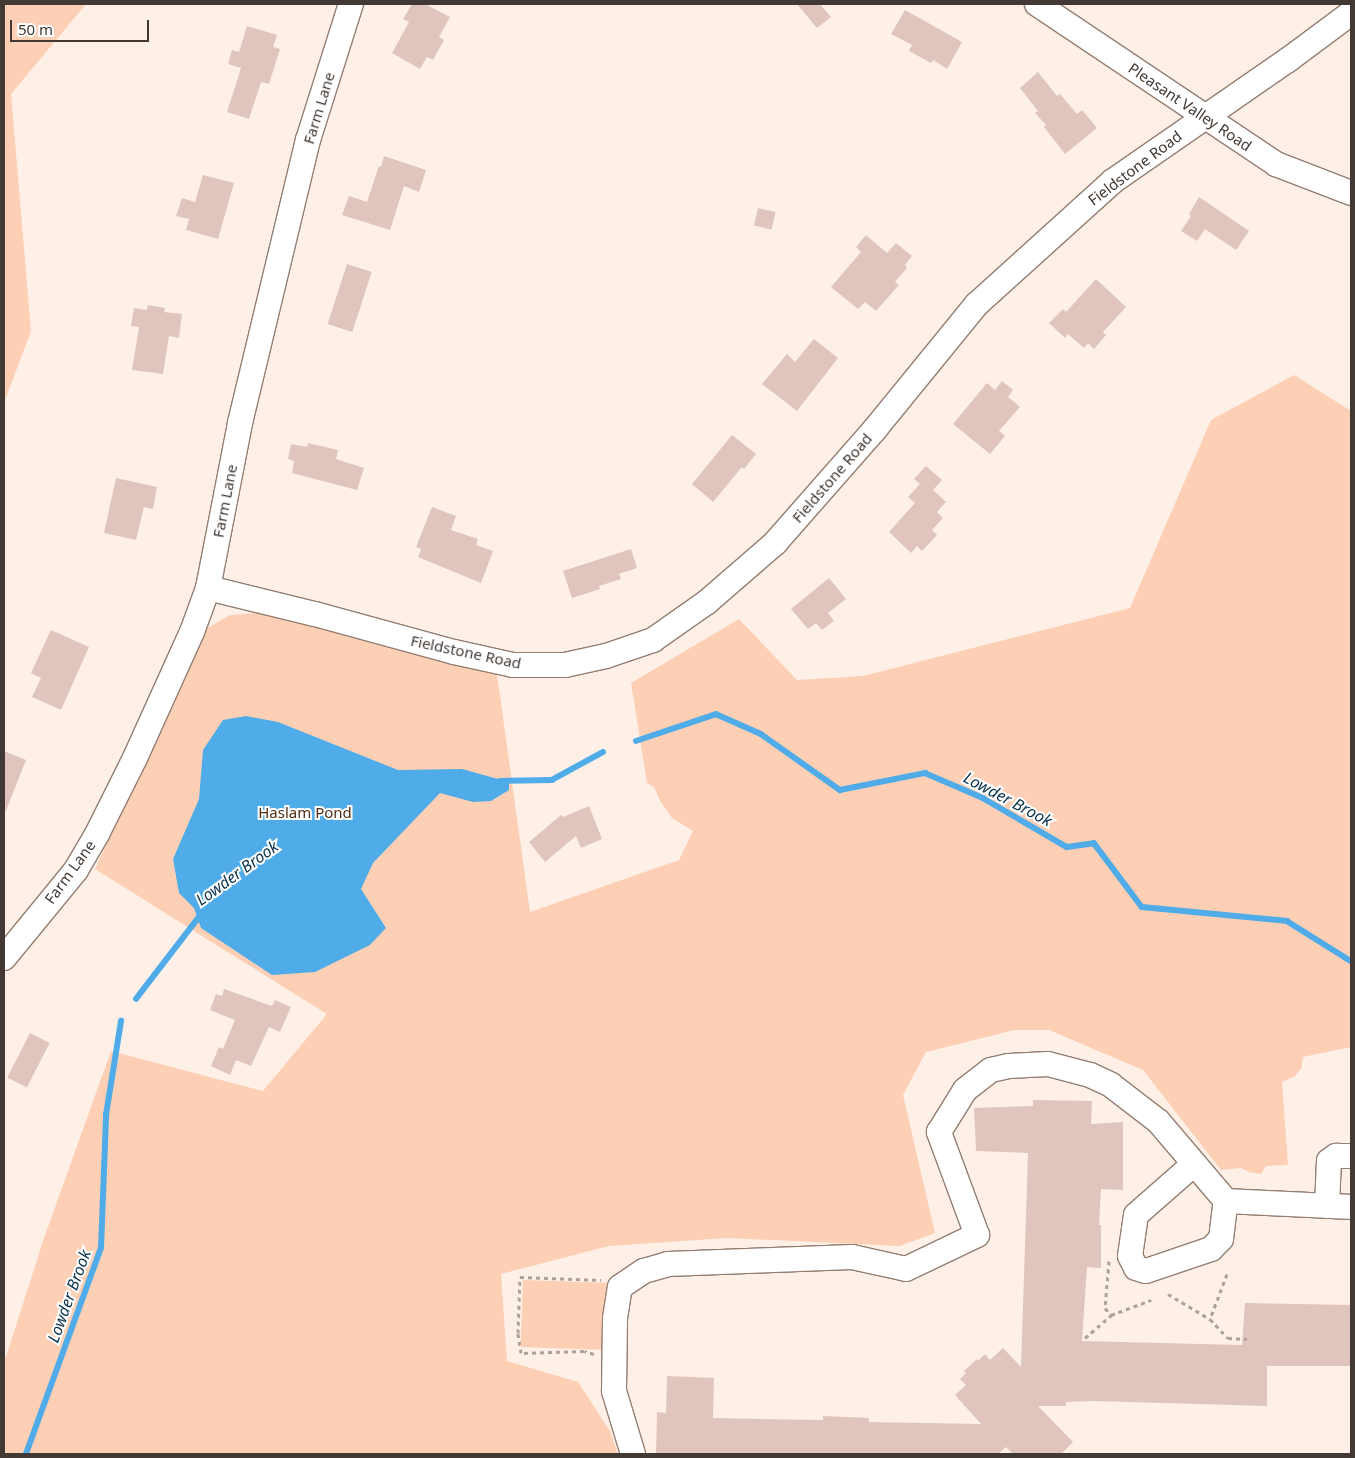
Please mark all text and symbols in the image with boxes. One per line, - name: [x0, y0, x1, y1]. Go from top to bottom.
- scale bar: [12, 10, 151, 42]
- text: 50 m: [18, 19, 53, 39]
- street label: Pleasant Valley Road: [1125, 59, 1255, 155]
- street label: Farm Lane: [300, 70, 338, 146]
- street label: Fieldstone Road: [1085, 127, 1185, 209]
- street label: Fieldstone Road: [788, 430, 876, 526]
- street label: Farm Lane: [209, 463, 241, 539]
- street label: Fieldstone Road: [409, 631, 523, 673]
- water label: Lowder Brook: [961, 768, 1055, 830]
- park label: Haslam Pond: [258, 804, 352, 822]
- street label: Farm Lane: [41, 837, 99, 907]
- water label: Lowder Brook: [192, 837, 282, 909]
- water label: Lowder Brook: [43, 1247, 95, 1345]

